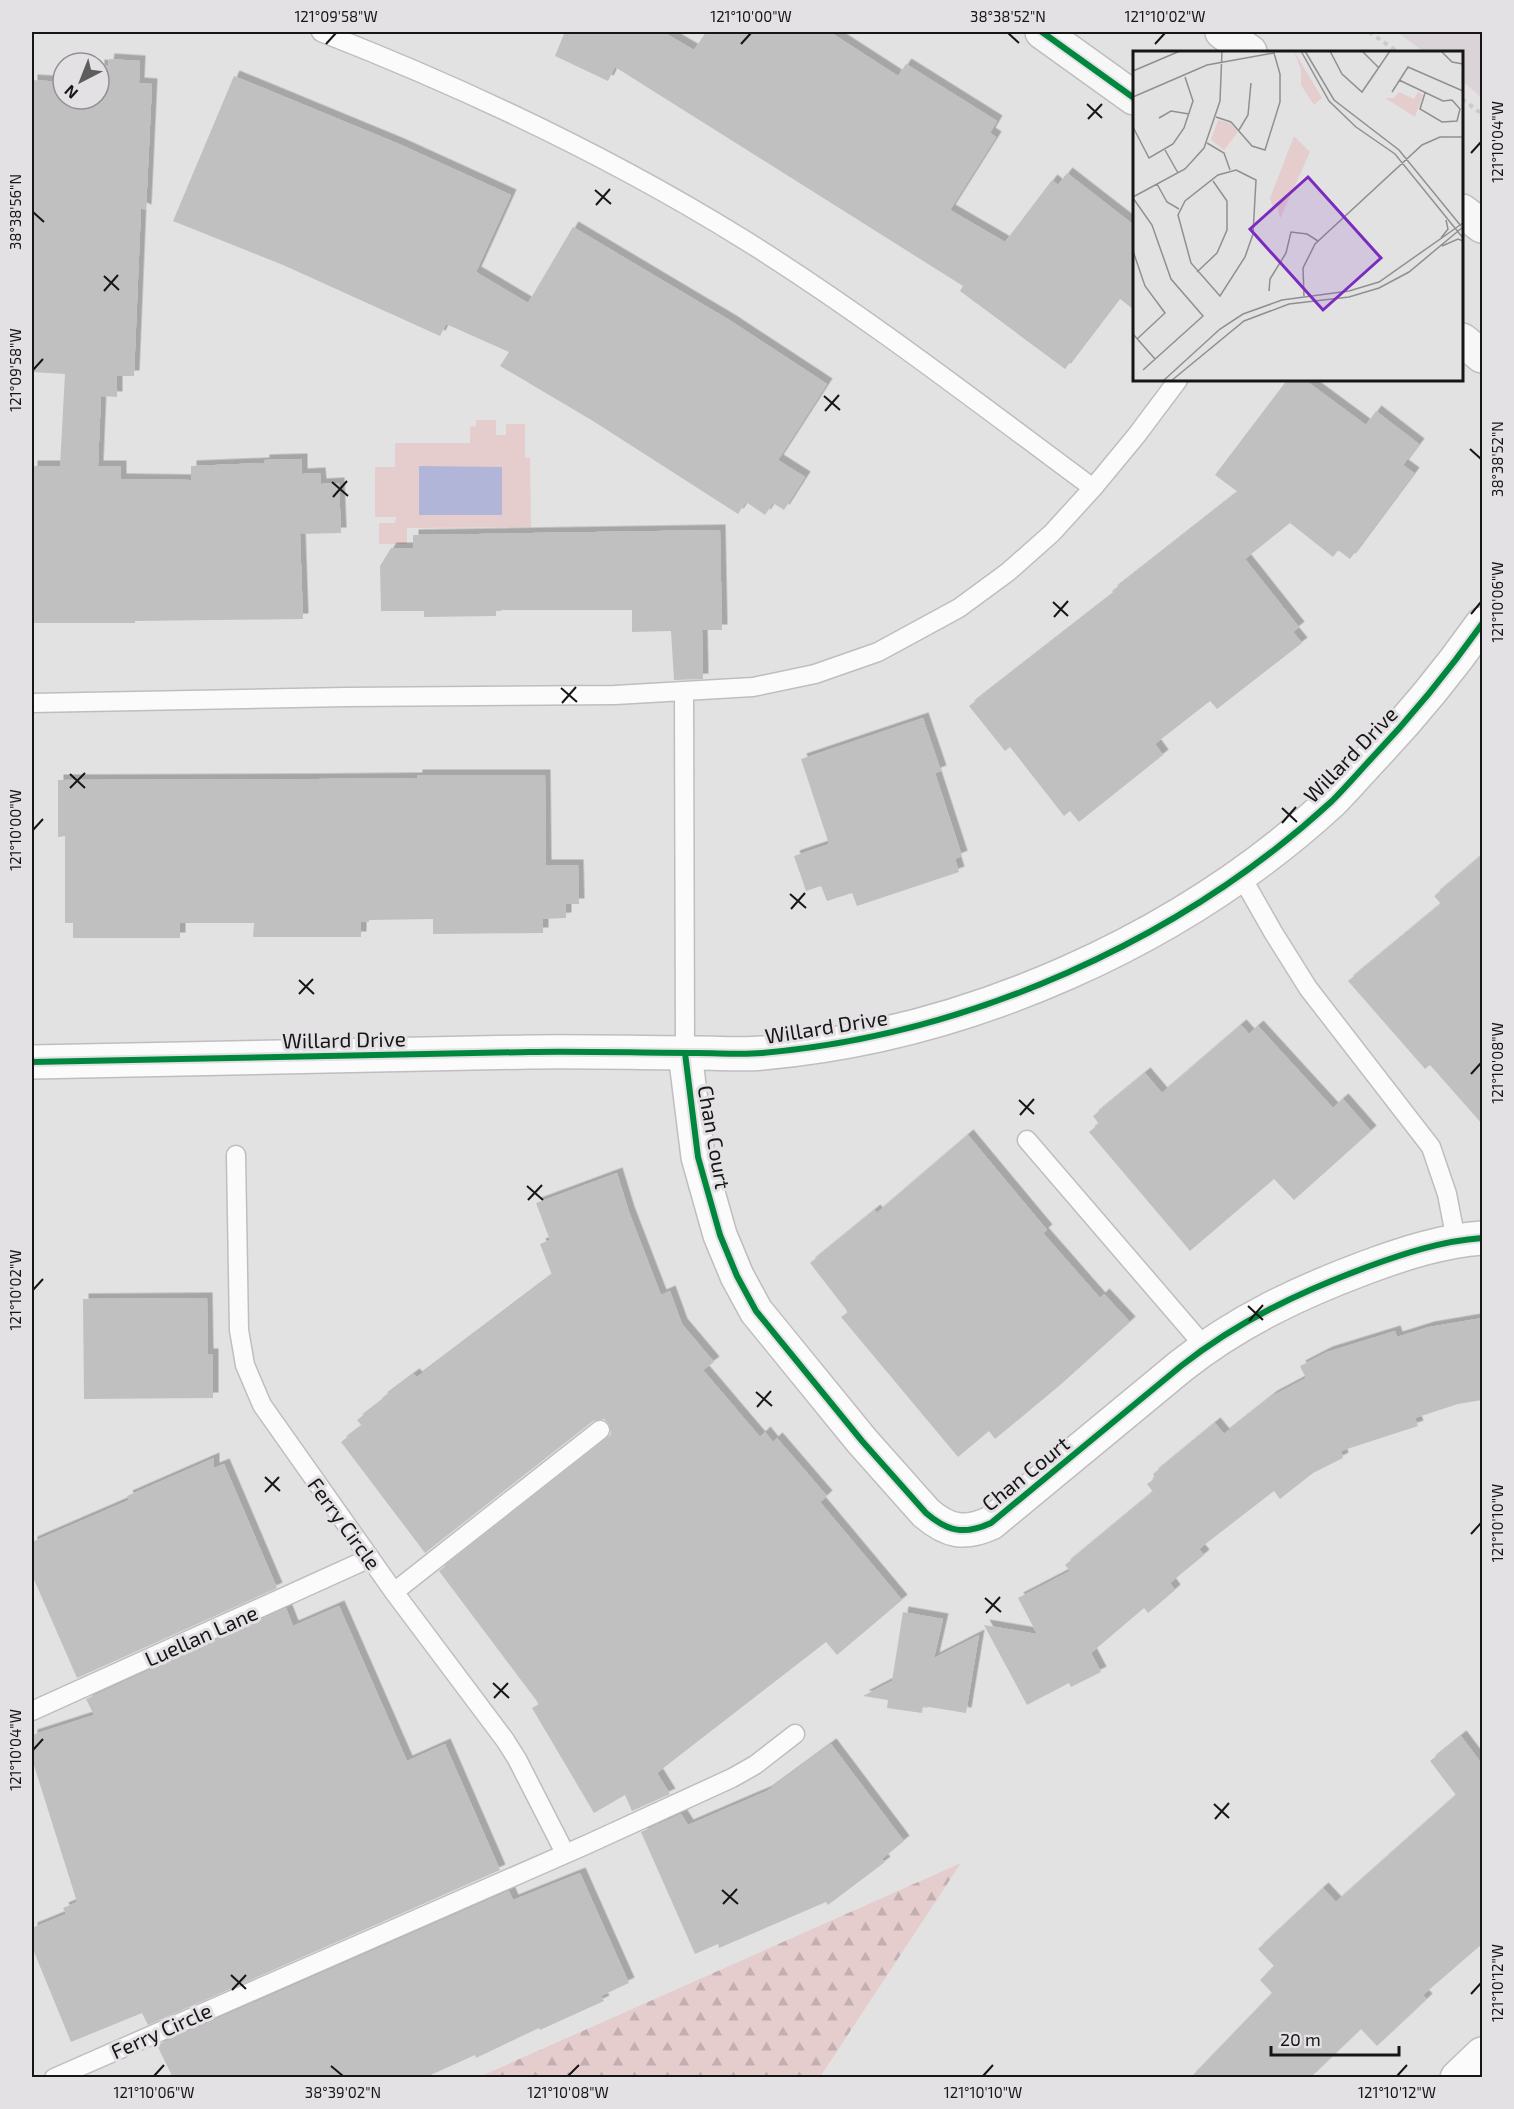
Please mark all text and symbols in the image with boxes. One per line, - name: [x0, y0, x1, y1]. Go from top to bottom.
- text: 121°09'58"W: [294, 7, 378, 25]
- text: 121°10'00"W: [710, 7, 792, 25]
- text: 38°38'52"N: [970, 7, 1046, 25]
- text: 121°10'02"W: [1125, 7, 1205, 25]
- north arrow: [51, 51, 111, 111]
- inset map: [1133, 51, 1463, 381]
- text: N: [60, 82, 81, 103]
- text: 121°10'04"W: [1488, 101, 1506, 183]
- text: 38°38'56"N: [6, 174, 24, 250]
- text: 121°09'58"W: [6, 328, 24, 412]
- text: 38°38'52"N: [1488, 421, 1506, 497]
- text: 121°10'06"W: [1488, 561, 1506, 643]
- street label: Willard Drive: [1298, 701, 1402, 807]
- text: 121°10'00"W: [6, 789, 24, 871]
- street label: Willard Drive: [763, 1004, 889, 1048]
- text: 121°10'08"W: [1488, 1022, 1506, 1104]
- street label: Willard Drive: [282, 1025, 406, 1053]
- street label: Chan Court: [694, 1083, 736, 1191]
- text: 121°10'02"W: [6, 1250, 24, 1330]
- street label: Chan Court: [976, 1430, 1074, 1516]
- street label: Ferry Circle: [303, 1472, 387, 1574]
- text: 121°10'10"W: [1488, 1484, 1506, 1562]
- street label: Luellan Lane: [141, 1599, 261, 1671]
- text: 121°10'04"W: [6, 1709, 24, 1791]
- text: 121°10'12"W: [1488, 1944, 1506, 2022]
- street label: Ferry Circle: [107, 1997, 215, 2063]
- scale bar: [1271, 2019, 1398, 2057]
- text: 20 m: [1280, 2028, 1321, 2050]
- text: 121°10'06"W: [113, 2083, 195, 2101]
- text: 38°39'02"N: [305, 2083, 381, 2101]
- text: 121°10'08"W: [527, 2083, 609, 2101]
- text: 121°10'10"W: [944, 2083, 1022, 2101]
- text: 121°10'12"W: [1358, 2083, 1436, 2101]

